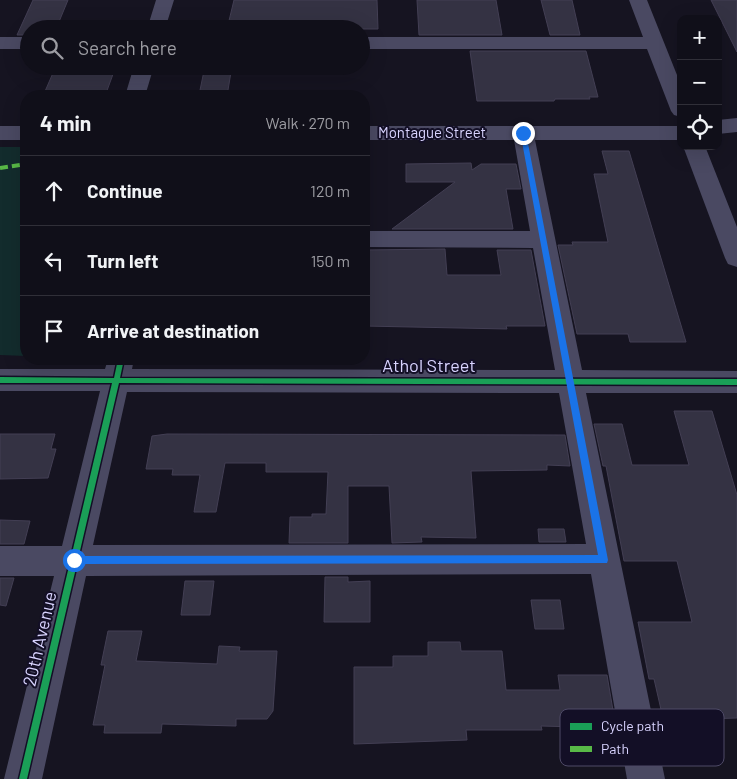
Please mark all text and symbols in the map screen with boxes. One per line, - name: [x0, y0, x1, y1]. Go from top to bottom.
- map controls: [677, 15, 722, 150]
- button: +: [677, 15, 722, 60]
- search box: [20, 20, 370, 75]
- icon: search: [38, 34, 66, 62]
- text: Search here: [78, 36, 177, 59]
- button: −: [677, 60, 722, 105]
- button: locate: [677, 105, 722, 150]
- text: 4 min: [40, 110, 91, 135]
- text: Walk · 270 m: [265, 113, 350, 132]
- route end: [512, 122, 535, 145]
- street label: Montague Street: [378, 123, 486, 141]
- icon: ahead: [40, 177, 68, 205]
- text: Continue: [87, 179, 163, 202]
- text: 120 m: [310, 181, 350, 200]
- icon: left: [40, 247, 68, 275]
- text: Turn left: [87, 249, 158, 272]
- text: 150 m: [311, 251, 350, 270]
- icon: arrive: [40, 317, 68, 345]
- text: Arrive at destination: [87, 319, 259, 342]
- street label: Athol Street: [382, 354, 476, 376]
- route start: [63, 549, 86, 572]
- street label: 20th Avenue: [17, 589, 61, 688]
- legend: [560, 709, 724, 766]
- text: Cycle path: [601, 717, 664, 734]
- text: Path: [601, 740, 629, 757]

